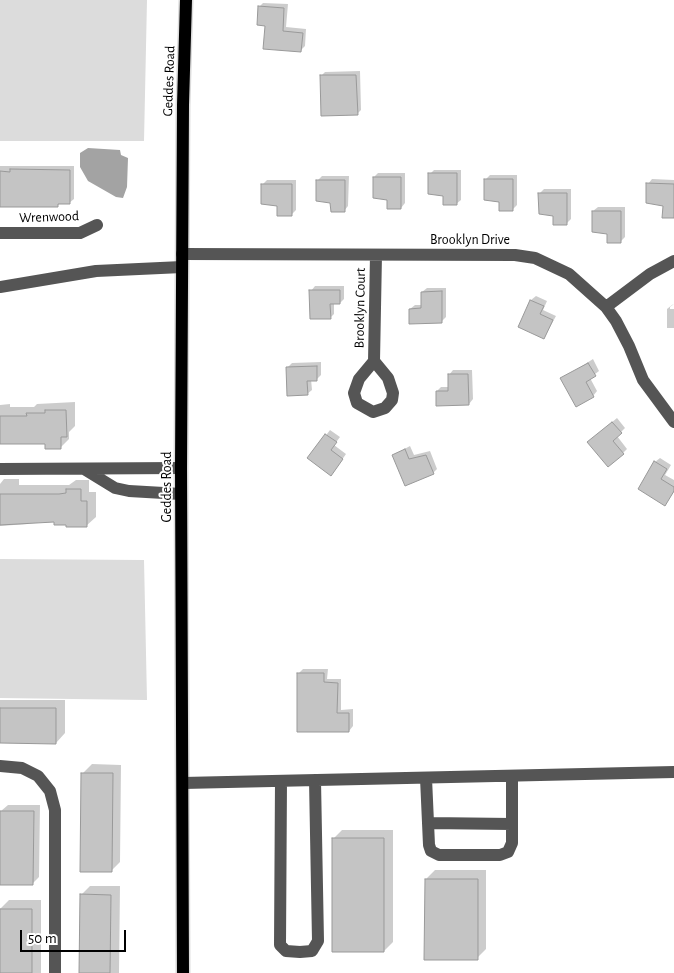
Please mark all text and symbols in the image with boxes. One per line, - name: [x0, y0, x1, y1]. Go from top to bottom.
- street label: Geddes Road: [159, 45, 179, 117]
- street label: Wrenwood: [19, 208, 79, 226]
- street label: Brooklyn Drive: [430, 232, 510, 248]
- street label: Brooklyn Court: [351, 267, 369, 349]
- street label: Geddes Road: [159, 452, 175, 522]
- scale bar: [22, 920, 129, 952]
- text: 50 m: [28, 931, 57, 946]

